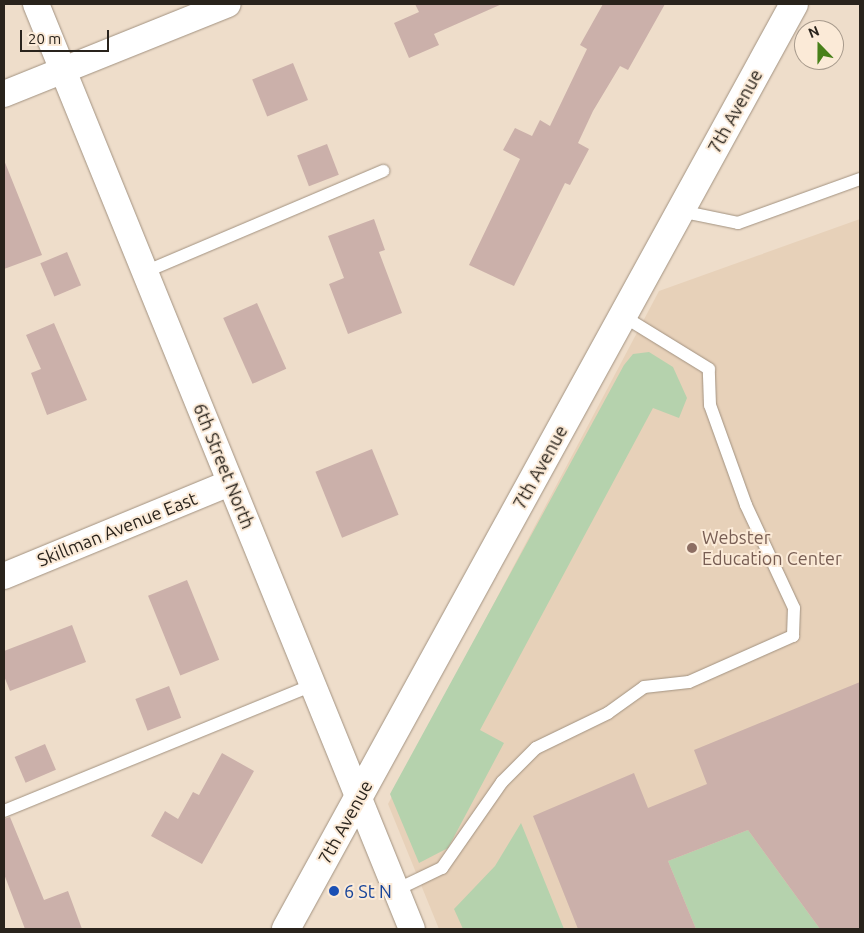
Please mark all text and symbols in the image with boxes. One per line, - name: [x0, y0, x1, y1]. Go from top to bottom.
- scale bar: [22, 20, 111, 52]
- north arrow: [794, 20, 844, 70]
- text: N: [806, 23, 822, 41]
- text: 20 m: [28, 30, 61, 47]
- street label: 7th Avenue: [703, 65, 767, 157]
- street label: 6th Street North: [189, 400, 259, 532]
- street label: 7th Avenue: [508, 421, 572, 513]
- street label: Skillman Avenue East: [34, 487, 200, 571]
- place label: Webster Education Center: [702, 527, 842, 570]
- marker: Webster Education Center: [686, 542, 698, 554]
- street label: 7th Avenue: [313, 776, 377, 868]
- place label: 6 St N: [344, 880, 392, 902]
- marker: 6 St N: [328, 885, 340, 897]

